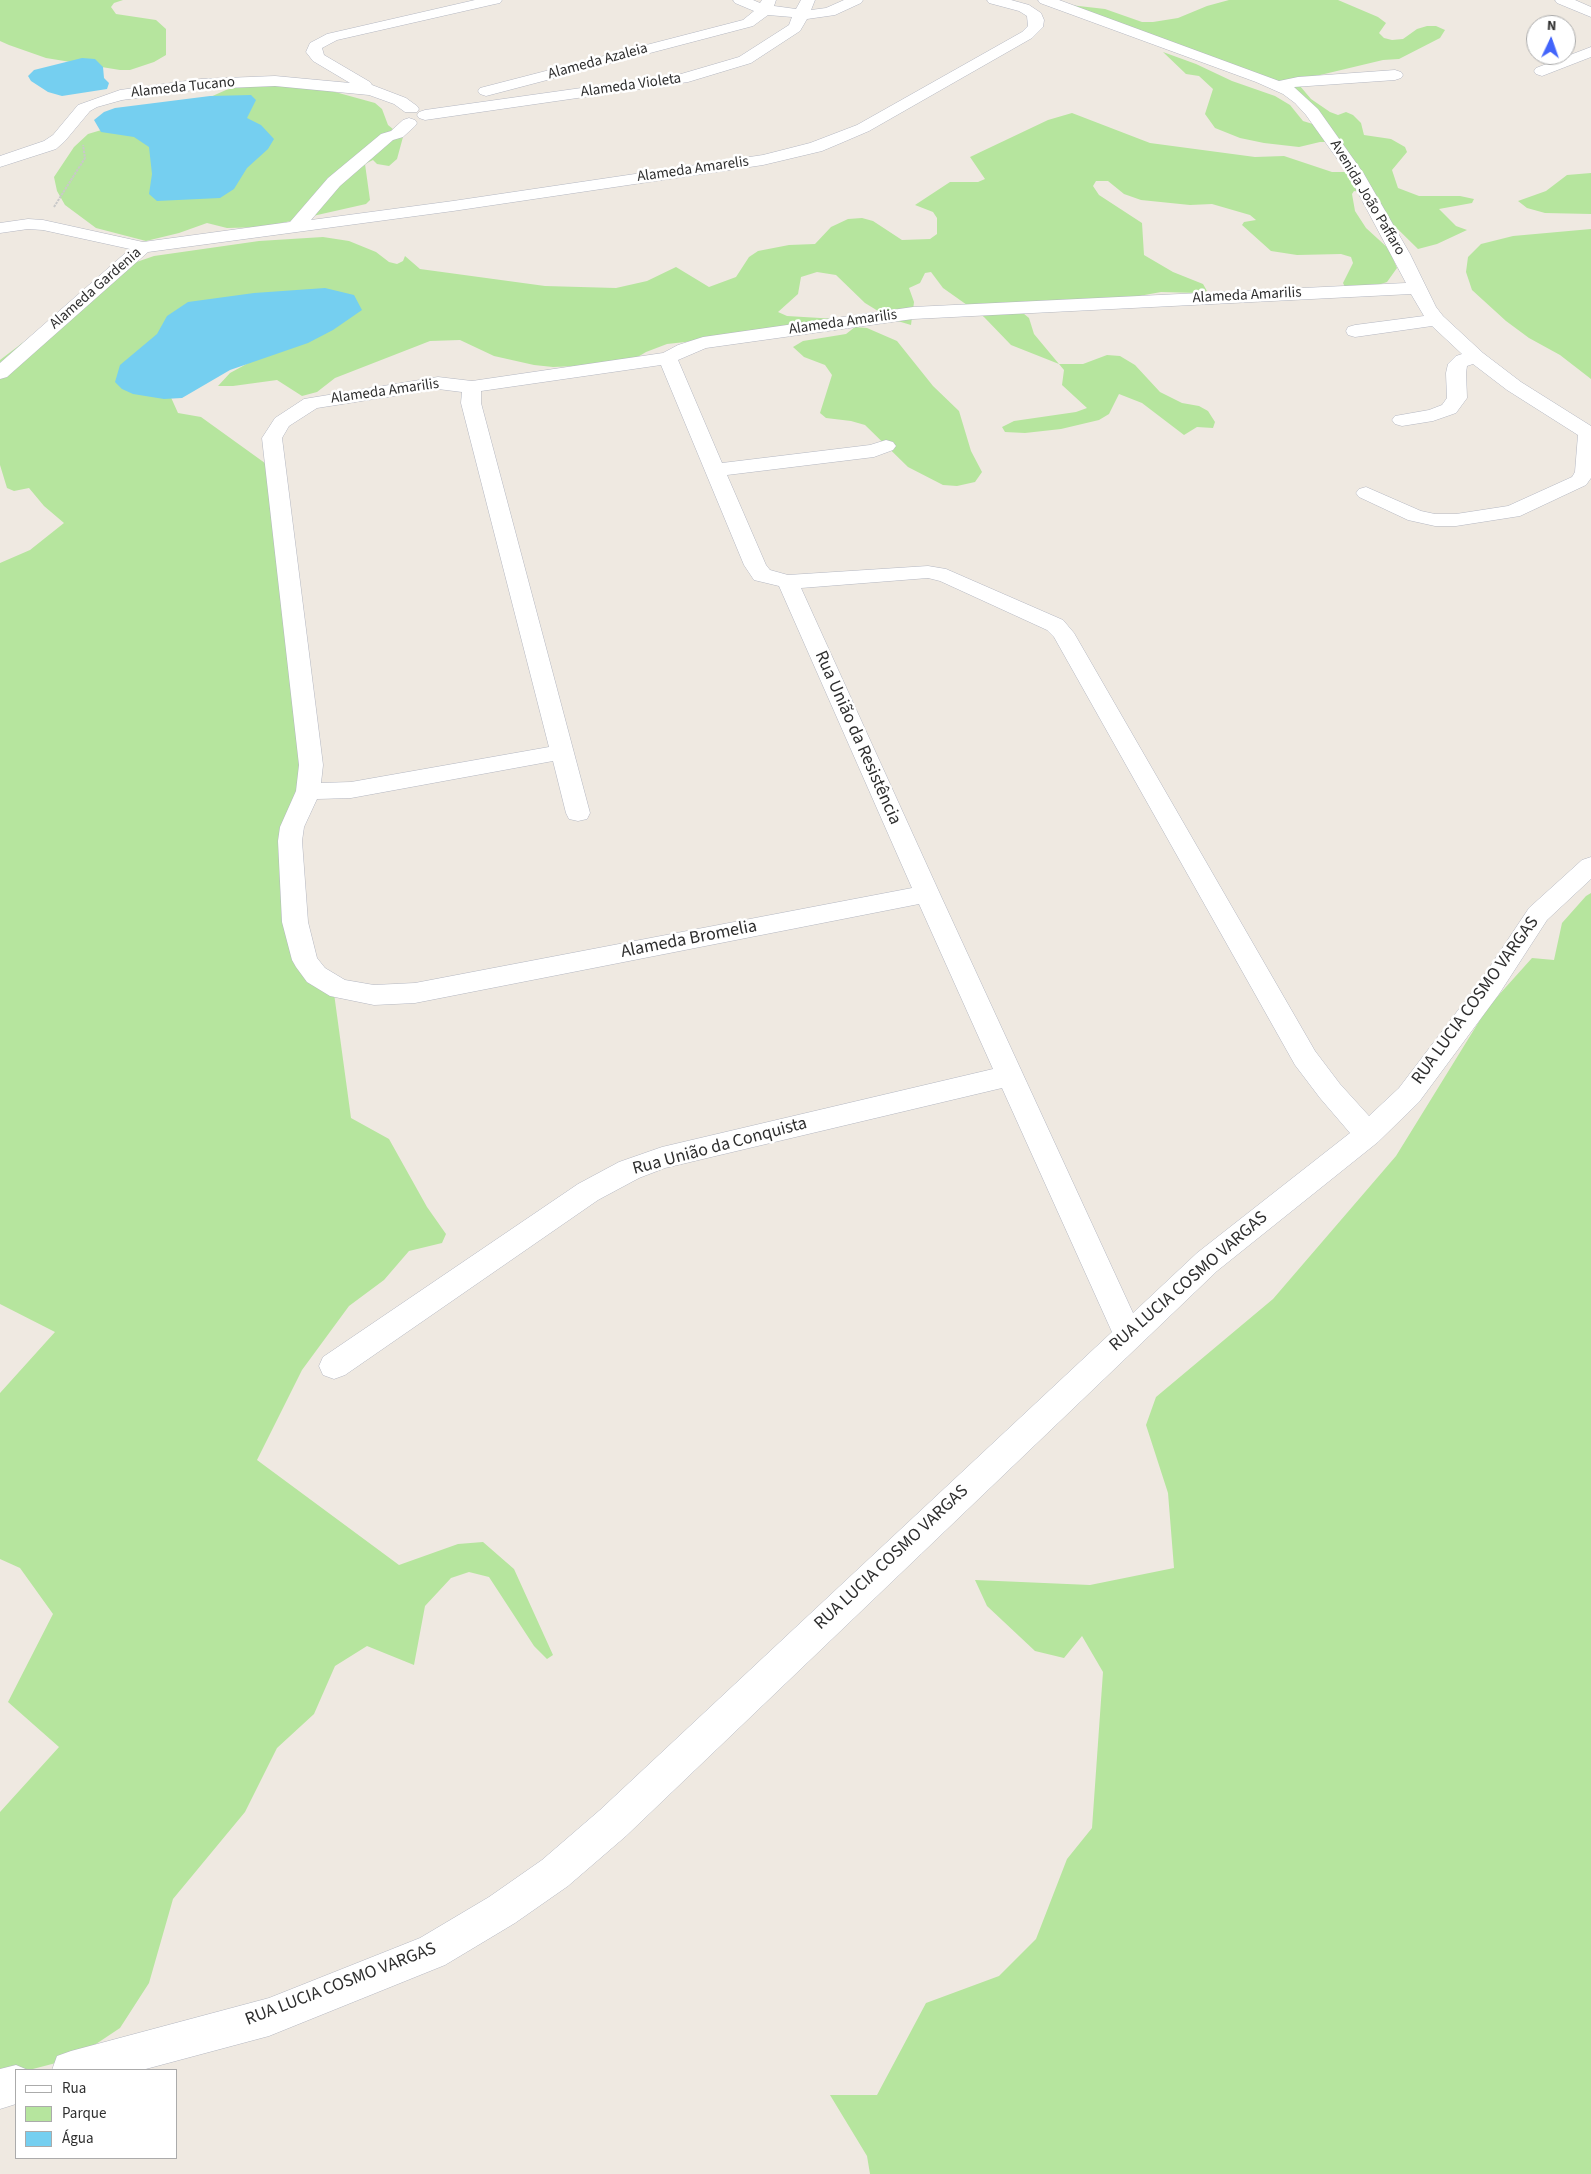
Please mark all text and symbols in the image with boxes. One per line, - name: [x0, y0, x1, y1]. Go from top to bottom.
- north arrow: [1526, 15, 1576, 65]
- text: N: [1547, 16, 1557, 36]
- street label: Alameda Azaleia: [546, 40, 650, 84]
- street label: Alameda Violeta: [580, 70, 682, 102]
- street label: Alameda Tucano: [130, 74, 236, 102]
- street label: Avenida João Paffaro: [1325, 137, 1409, 259]
- street label: Alameda Amarelis: [636, 153, 750, 187]
- street label: Alameda Gardenia: [47, 244, 145, 334]
- street label: Alameda Amarilis: [1192, 284, 1302, 308]
- street label: Alameda Amarilis: [788, 306, 898, 340]
- street label: Alameda Amarilis: [330, 375, 440, 409]
- street label: Rua União da Resistência: [809, 648, 905, 828]
- street label: RUA LUCIA COSMO VARGAS: [1408, 913, 1544, 1089]
- street label: Alameda Bromelia: [619, 916, 759, 964]
- street label: Rua União da Conquista: [630, 1113, 810, 1181]
- street label: RUA LUCIA COSMO VARGAS: [1105, 1207, 1273, 1357]
- street label: RUA LUCIA COSMO VARGAS: [811, 1481, 973, 1635]
- street label: RUA LUCIA COSMO VARGAS: [243, 1939, 439, 2031]
- legend: [15, 2069, 178, 2159]
- text: Rua: [62, 2078, 86, 2099]
- text: Parque: [62, 2103, 106, 2124]
- text: Água: [62, 2128, 93, 2149]

